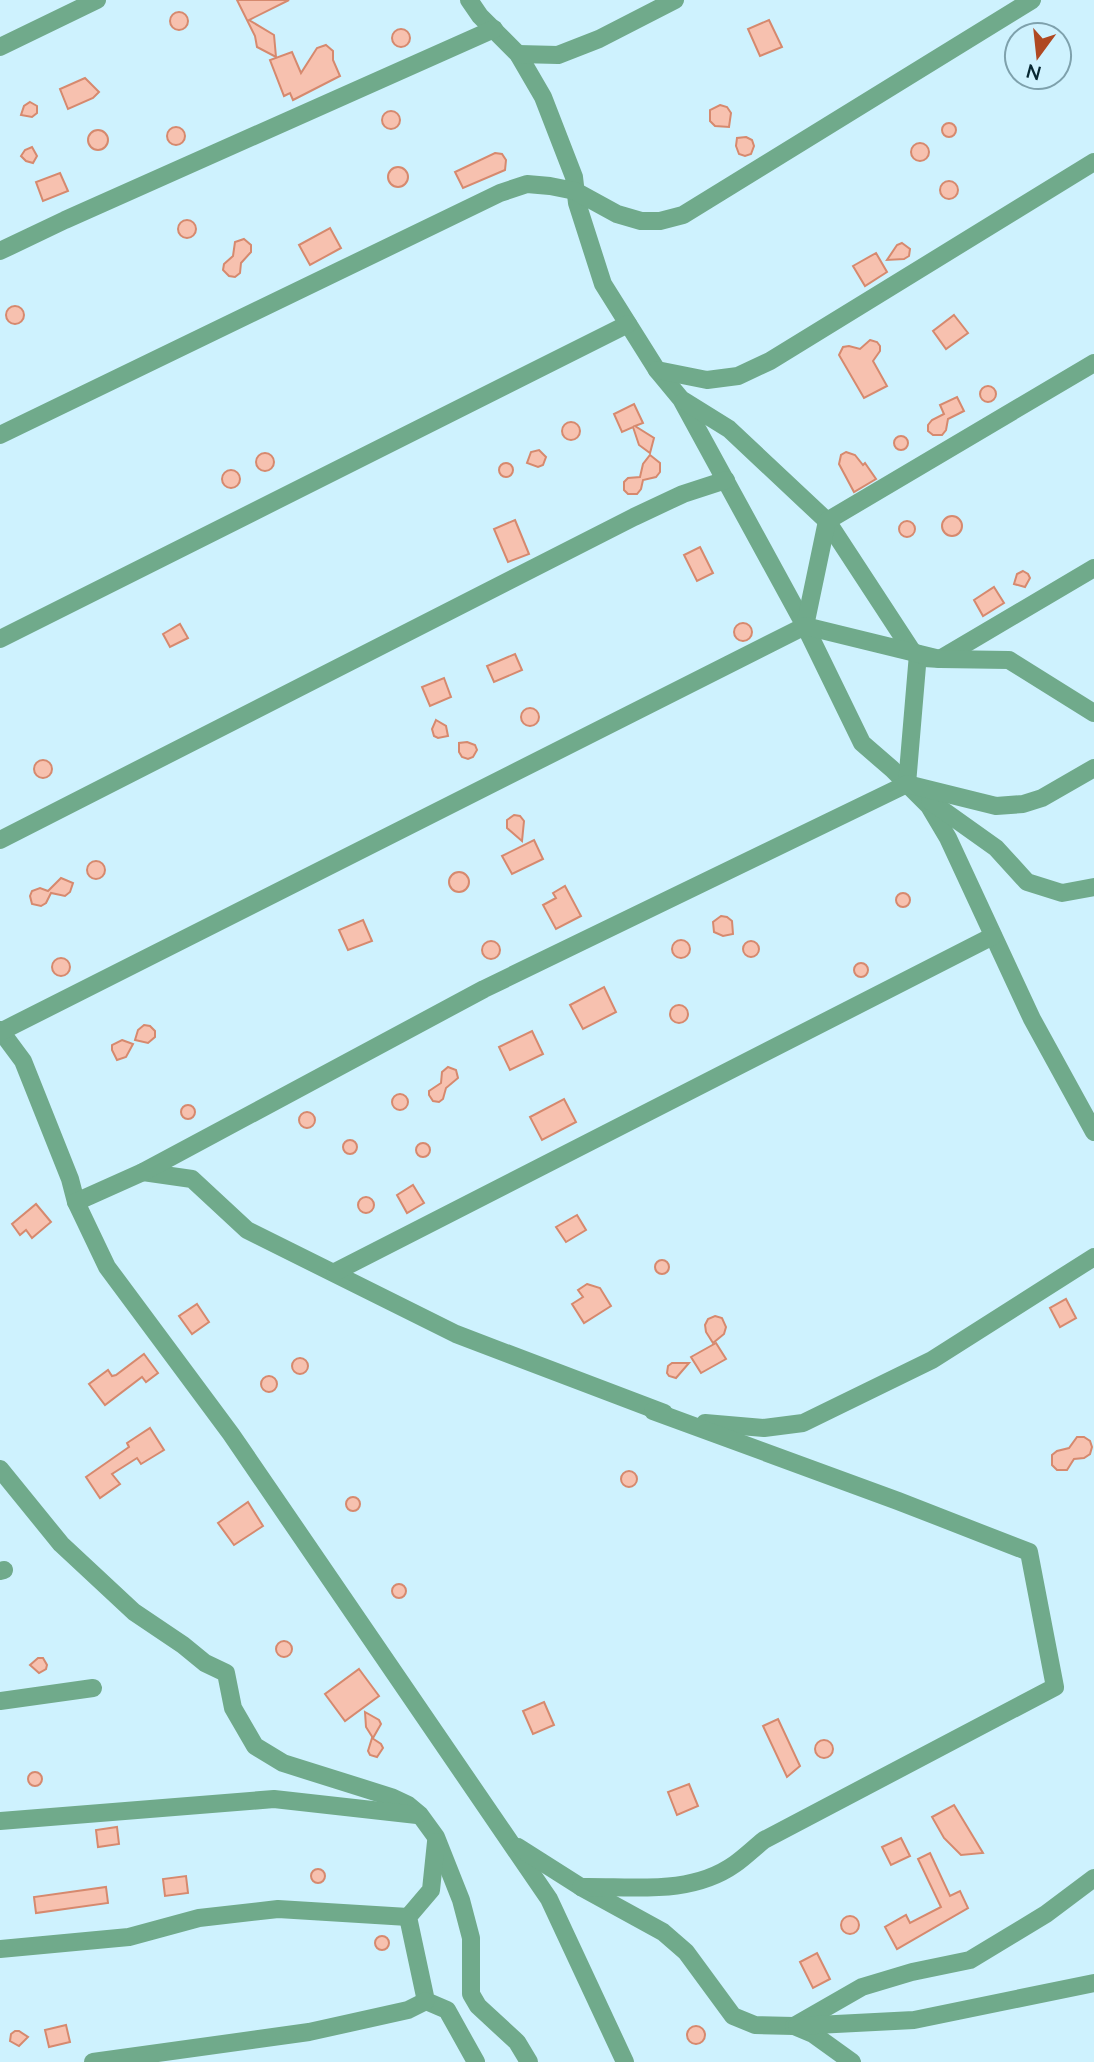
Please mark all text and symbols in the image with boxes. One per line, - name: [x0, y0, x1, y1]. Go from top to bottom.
- north arrow: [1003, 21, 1073, 91]
- text: N: [1023, 60, 1044, 86]

